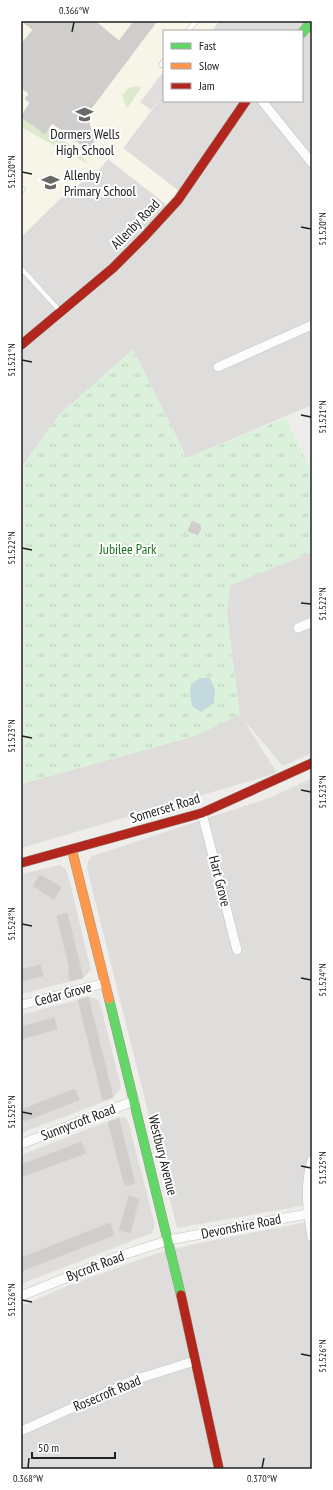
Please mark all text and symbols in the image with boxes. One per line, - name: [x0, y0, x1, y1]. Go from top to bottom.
- text: 0.366°W: [59, 4, 89, 17]
- legend: [163, 30, 303, 102]
- text: Fast: [199, 38, 217, 53]
- text: Slow: [199, 58, 220, 73]
- text: Jam: [198, 78, 215, 93]
- school or university icon: Dormers Wells High School: [75, 104, 95, 124]
- place label: Dormers Wells High School: [50, 125, 120, 159]
- text: 51.520°N: [5, 155, 18, 189]
- place label: Allenby Primary School: [64, 166, 136, 200]
- school or university icon: Allenby Primary School: [41, 173, 61, 193]
- street label: Allenby Road: [107, 195, 163, 253]
- text: 51.520°N: [316, 212, 329, 246]
- text: 51.521°N: [5, 343, 18, 377]
- text: 51.521°N: [316, 400, 329, 434]
- text: 51.522°N: [5, 531, 18, 565]
- park label: Jubilee Park: [98, 540, 157, 558]
- text: 51.522°N: [316, 587, 329, 621]
- text: 51.523°N: [5, 719, 18, 753]
- text: 51.523°N: [316, 775, 329, 809]
- street label: Somerset Road: [128, 789, 202, 827]
- street label: Hart Grove: [205, 854, 235, 909]
- text: 51.524°N: [5, 907, 18, 941]
- text: 51.524°N: [316, 963, 329, 997]
- street label: Cedar Grove: [33, 978, 94, 1010]
- text: 51.525°N: [5, 1095, 18, 1129]
- street label: Sunnycroft Road: [38, 1100, 118, 1144]
- street label: Westbury Avenue: [144, 1113, 182, 1197]
- text: 51.525°N: [316, 1151, 329, 1185]
- street label: Devonshire Road: [200, 1209, 282, 1243]
- street label: Bycroft Road: [63, 1247, 127, 1285]
- text: 51.526°N: [5, 1283, 18, 1317]
- text: 51.526°N: [316, 1339, 329, 1373]
- street label: Rosecroft Road: [71, 1371, 143, 1415]
- scale bar: [32, 1434, 115, 1460]
- text: 50 m: [38, 1440, 59, 1455]
- text: 0.368°W: [13, 1472, 43, 1485]
- text: 0.370°W: [247, 1472, 277, 1485]

